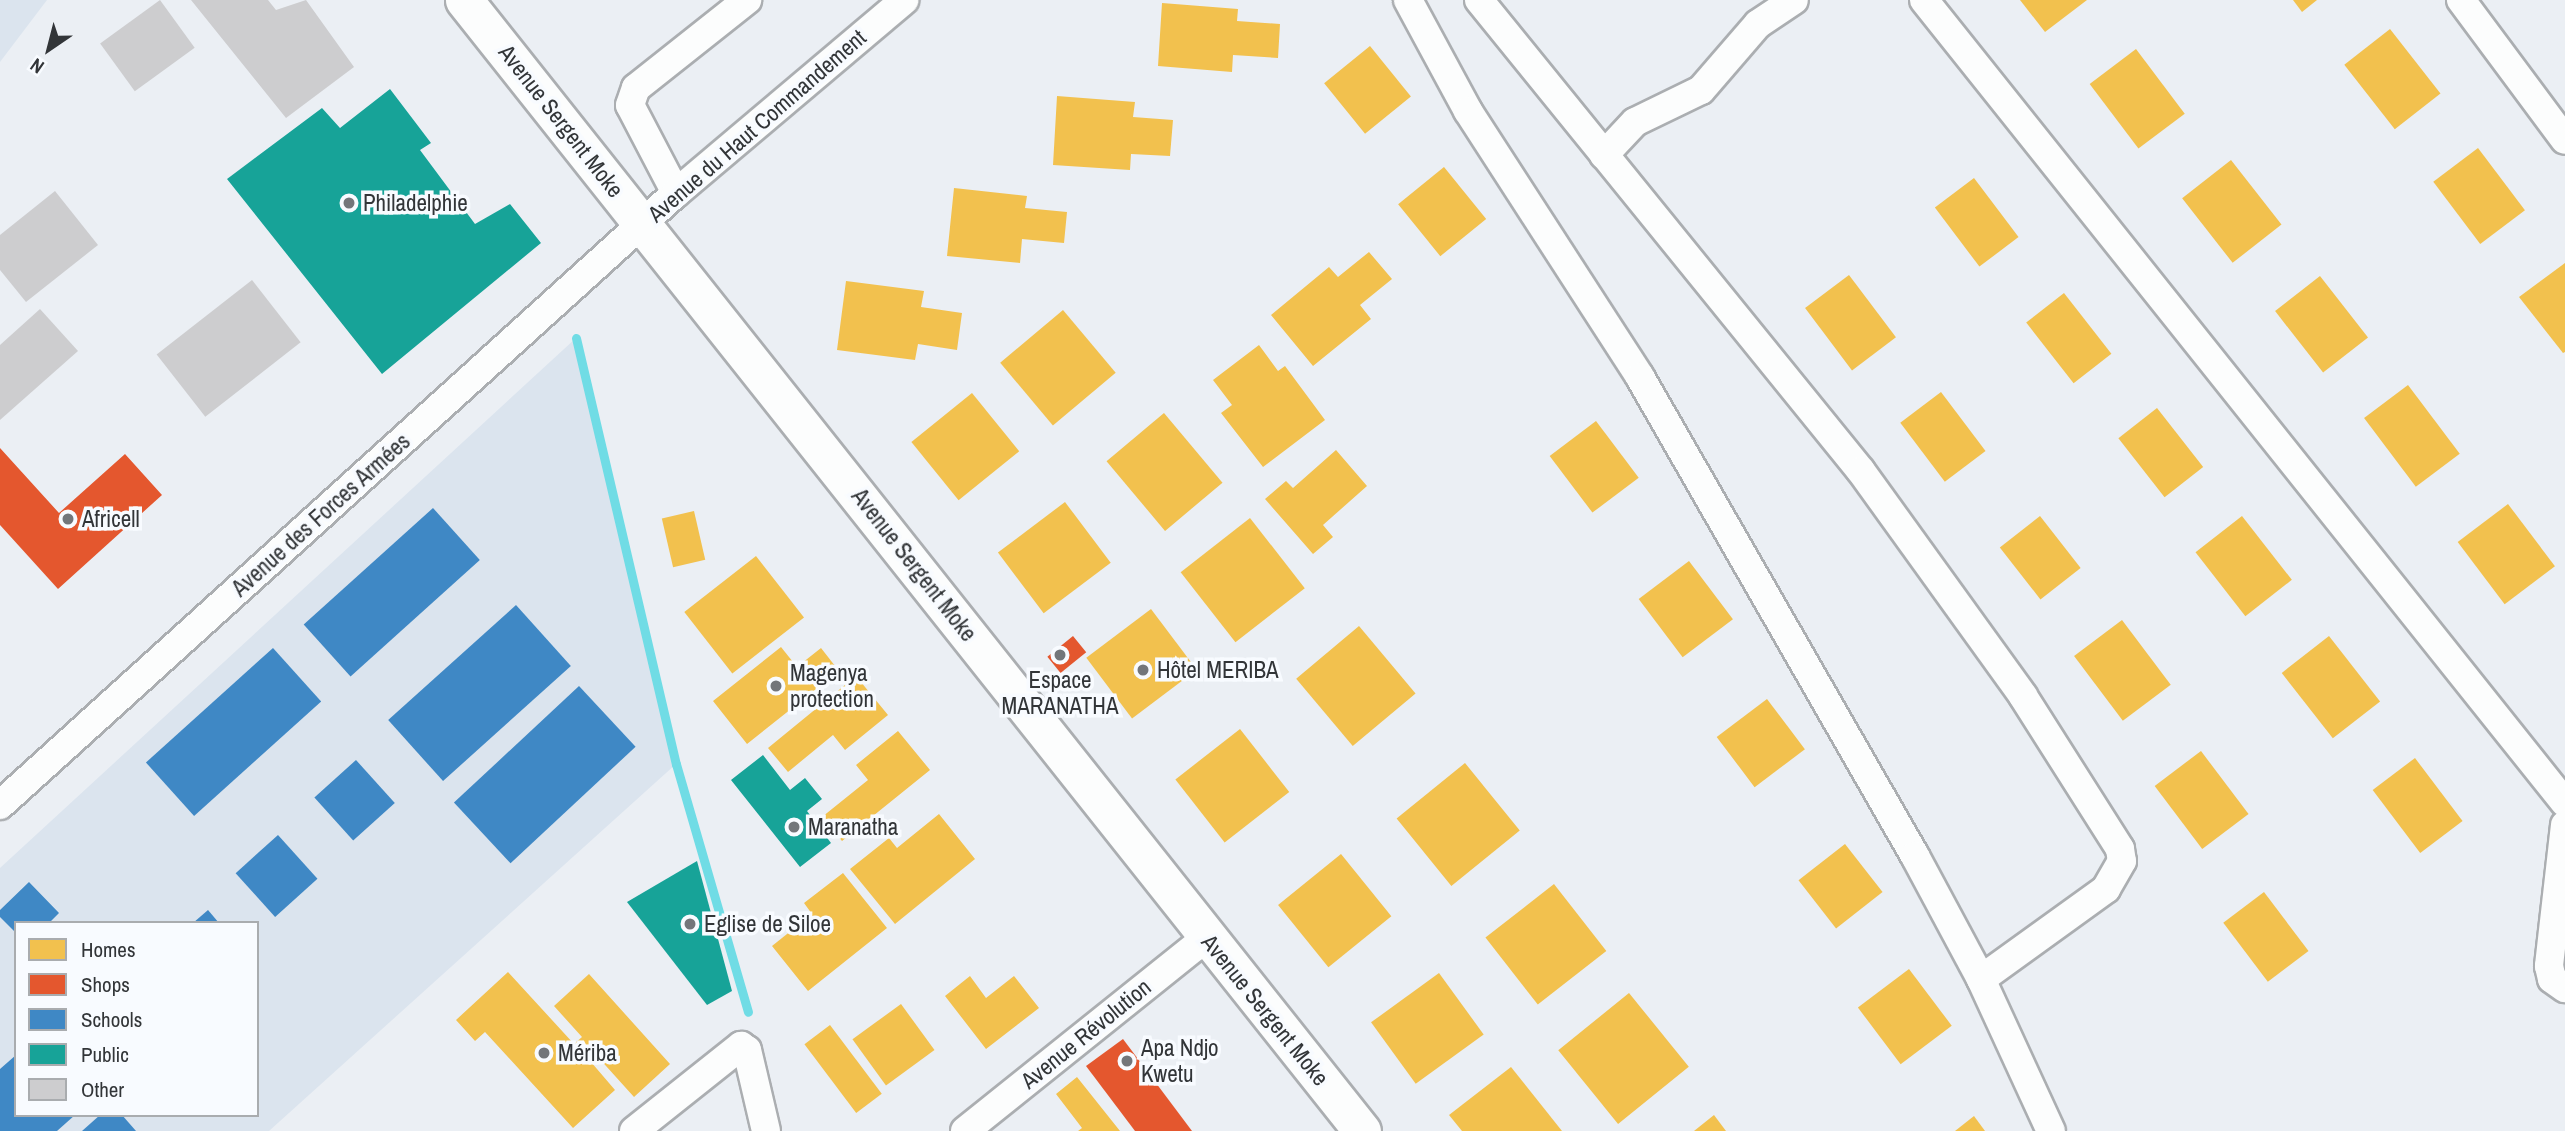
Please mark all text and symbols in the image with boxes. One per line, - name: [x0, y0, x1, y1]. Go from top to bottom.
- north arrow: [14, 14, 84, 84]
- street label: Avenue du Haut Commandement: [642, 24, 872, 228]
- street label: Avenue Sergent Moke: [493, 39, 629, 203]
- text: N: [25, 52, 49, 80]
- place label: Philadelphie: [363, 189, 468, 217]
- marker: Philadelphie: [341, 195, 357, 211]
- street label: Avenue des Forces Armées: [226, 427, 416, 603]
- street label: Avenue Sergent Moke: [846, 483, 982, 647]
- place label: Africell: [82, 505, 140, 533]
- marker: Africell: [60, 511, 76, 527]
- marker: Espace MARANATHA: [1052, 647, 1068, 663]
- place label: Hôtel MERIBA: [1157, 656, 1279, 684]
- place label: Magenya protection: [790, 659, 874, 713]
- marker: Hôtel MERIBA: [1135, 662, 1151, 678]
- place label: Espace MARANATHA: [1001, 666, 1119, 720]
- marker: Magenya protection: [768, 678, 784, 694]
- place label: Maranatha: [808, 813, 898, 841]
- marker: Maranatha: [786, 819, 802, 835]
- place label: Eglise de Siloe: [704, 910, 831, 938]
- marker: Eglise de Siloe: [682, 916, 698, 932]
- legend: [14, 921, 259, 1117]
- street label: Avenue Sergent Moke: [1196, 929, 1334, 1091]
- text: Homes: [81, 935, 136, 964]
- text: Shops: [81, 970, 130, 999]
- street label: Avenue Révolution: [1016, 973, 1156, 1095]
- text: Schools: [81, 1005, 142, 1034]
- place label: Apa Ndjo Kwetu: [1141, 1034, 1219, 1088]
- place label: Mériba: [558, 1039, 617, 1067]
- text: Public: [81, 1040, 129, 1069]
- marker: Mériba: [536, 1045, 552, 1061]
- marker: Apa Ndjo Kwetu: [1119, 1053, 1135, 1069]
- text: Other: [81, 1075, 124, 1104]

